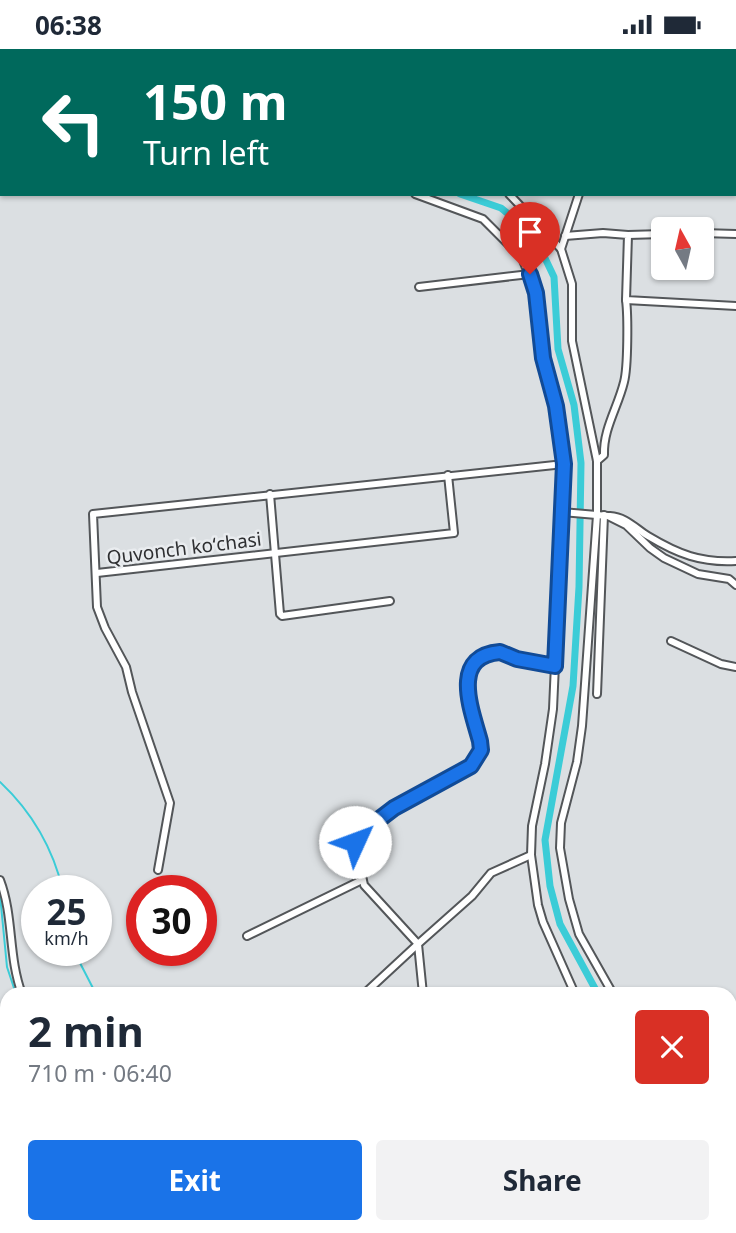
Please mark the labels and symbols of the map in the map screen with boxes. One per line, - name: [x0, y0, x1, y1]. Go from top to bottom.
- pin: [500, 202, 560, 274]
- north arrow: [651, 217, 714, 280]
- street label: Quvonch koʻchasi: [105, 526, 263, 570]
- position arrow: [318, 805, 392, 879]
- speed limit sign: 30: [126, 875, 217, 966]

